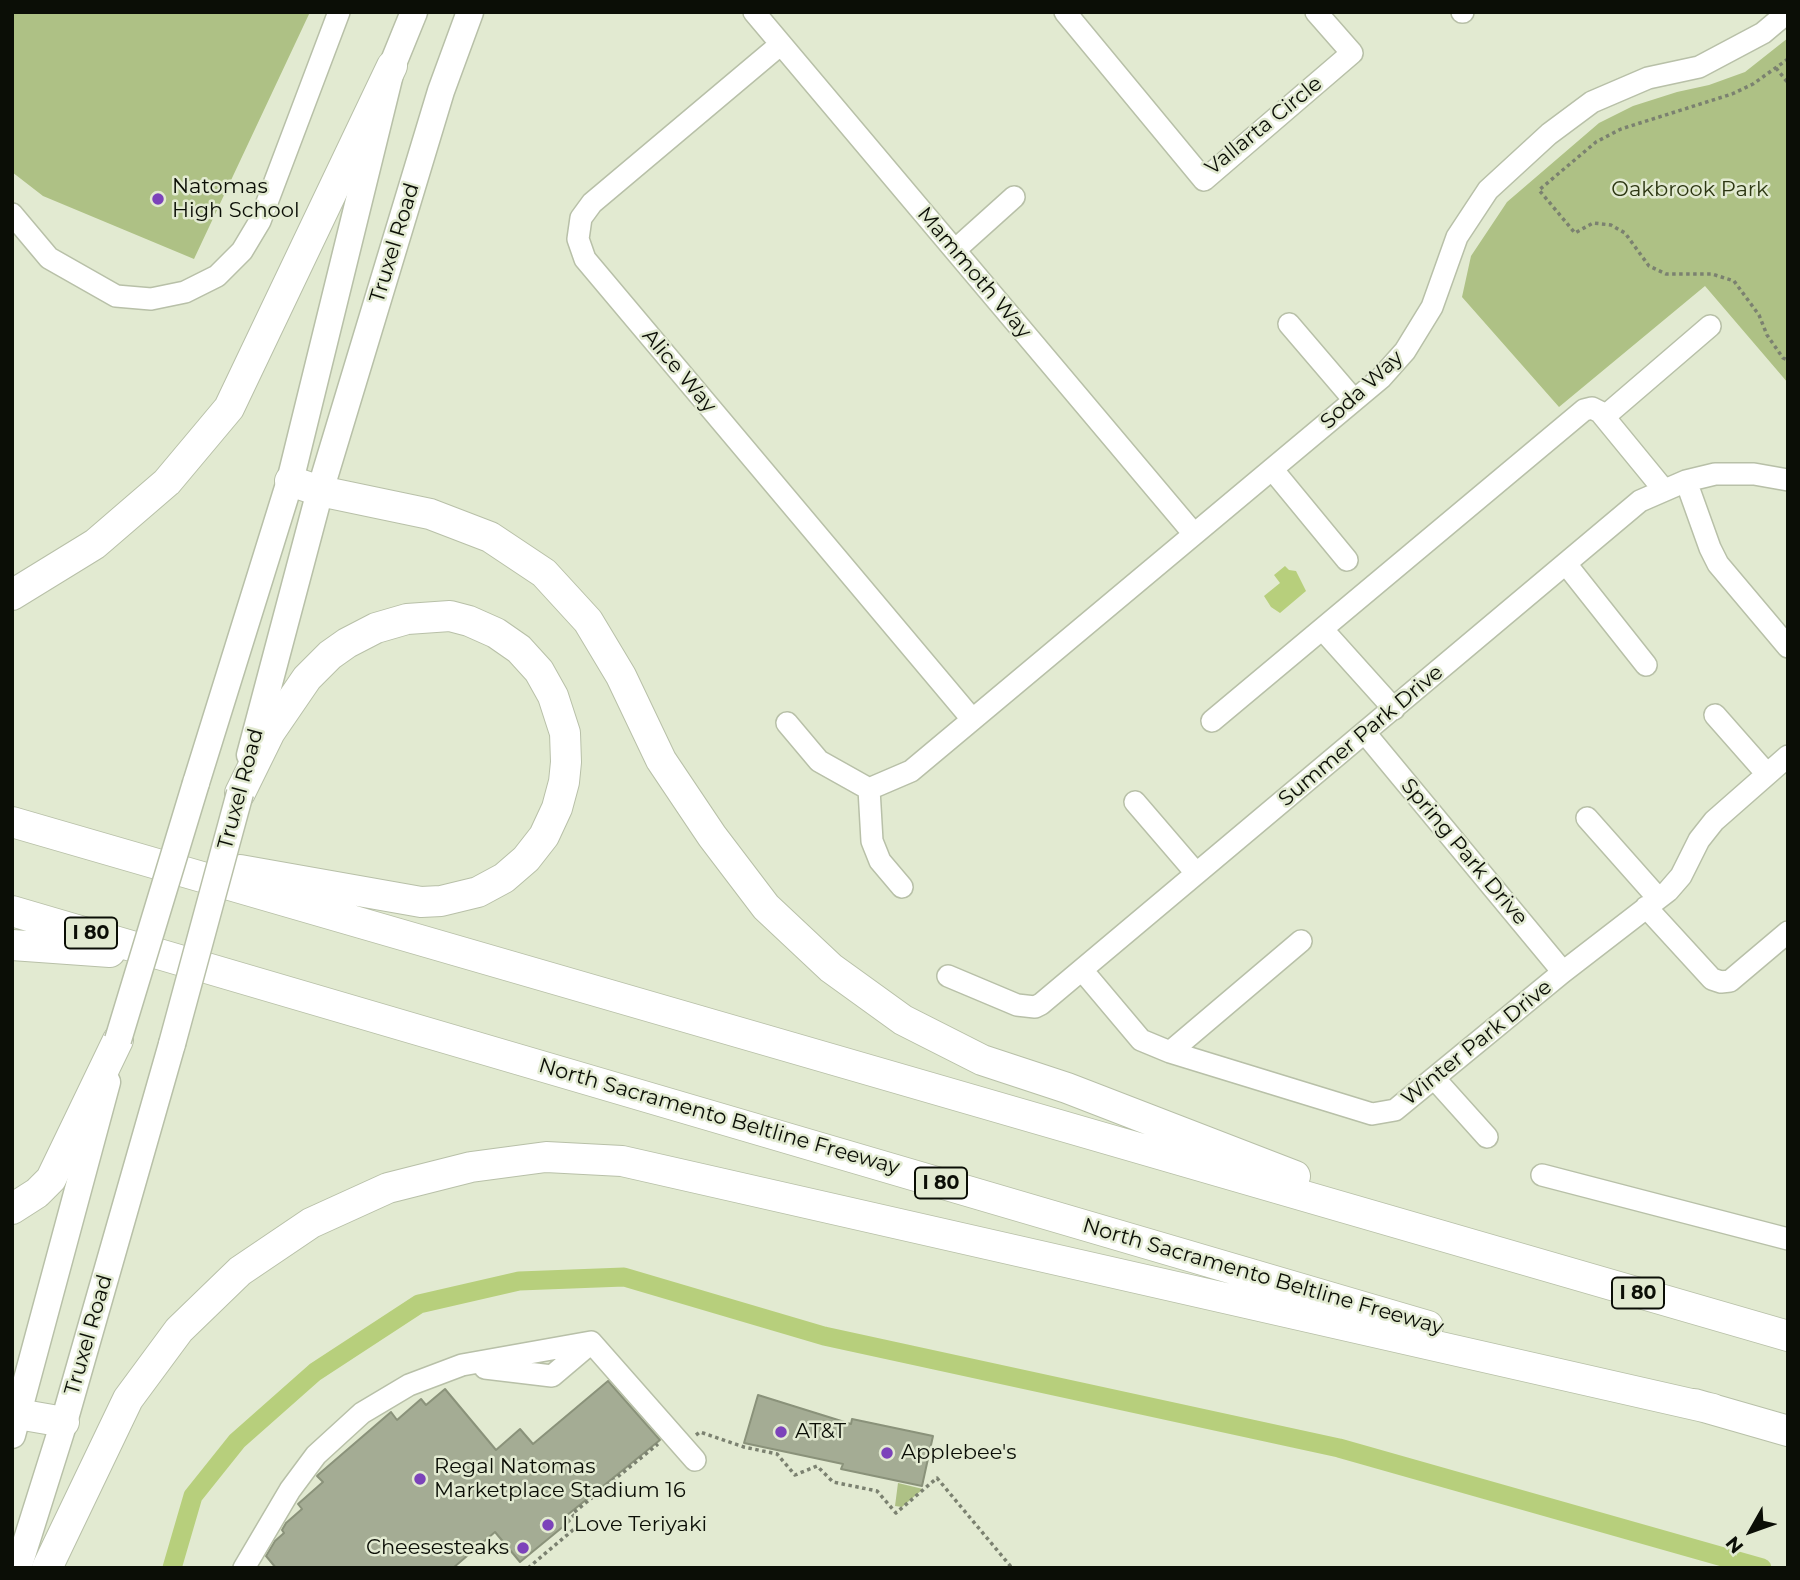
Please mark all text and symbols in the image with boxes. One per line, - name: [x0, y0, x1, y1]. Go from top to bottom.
- street label: Vallarta Circle: [1201, 71, 1327, 181]
- place label: Natomas High School: [172, 174, 300, 224]
- park label: Oakbrook Park: [1611, 177, 1769, 203]
- street label: Truxel Road: [365, 180, 425, 306]
- marker: Natomas High School: [150, 191, 166, 207]
- street label: Mammoth Way: [912, 202, 1036, 344]
- street label: Alice Way: [637, 324, 721, 418]
- street label: Soda Way: [1315, 345, 1409, 435]
- street label: Summer Park Drive: [1274, 660, 1448, 812]
- street label: Truxel Road: [213, 726, 269, 852]
- street label: Spring Park Drive: [1395, 774, 1533, 930]
- road number: I 80: [65, 917, 117, 948]
- street label: Winter Park Drive: [1397, 975, 1557, 1111]
- street label: North Sacramento Beltline Freeway: [536, 1053, 902, 1181]
- road number: I 80: [915, 1168, 967, 1198]
- street label: North Sacramento Beltline Freeway: [1080, 1213, 1446, 1341]
- street label: Truxel Road: [60, 1272, 118, 1398]
- road number: I 80: [1612, 1278, 1664, 1308]
- place label: AT&T: [795, 1419, 846, 1445]
- marker: AT&T: [773, 1424, 789, 1440]
- place label: Applebee's: [901, 1440, 1016, 1466]
- marker: Applebee's: [879, 1445, 895, 1461]
- place label: Regal Natomas Marketplace Stadium 16: [434, 1454, 686, 1504]
- marker: Regal Natomas Marketplace Stadium 16: [412, 1471, 428, 1487]
- north arrow: [1716, 1496, 1786, 1566]
- place label: I Love Teriyaki: [562, 1512, 707, 1538]
- marker: I Love Teriyaki: [540, 1517, 556, 1533]
- text: N: [1721, 1532, 1748, 1558]
- place label: Cheesesteaks: [366, 1535, 509, 1561]
- marker: Cheesesteaks: [515, 1540, 531, 1556]

